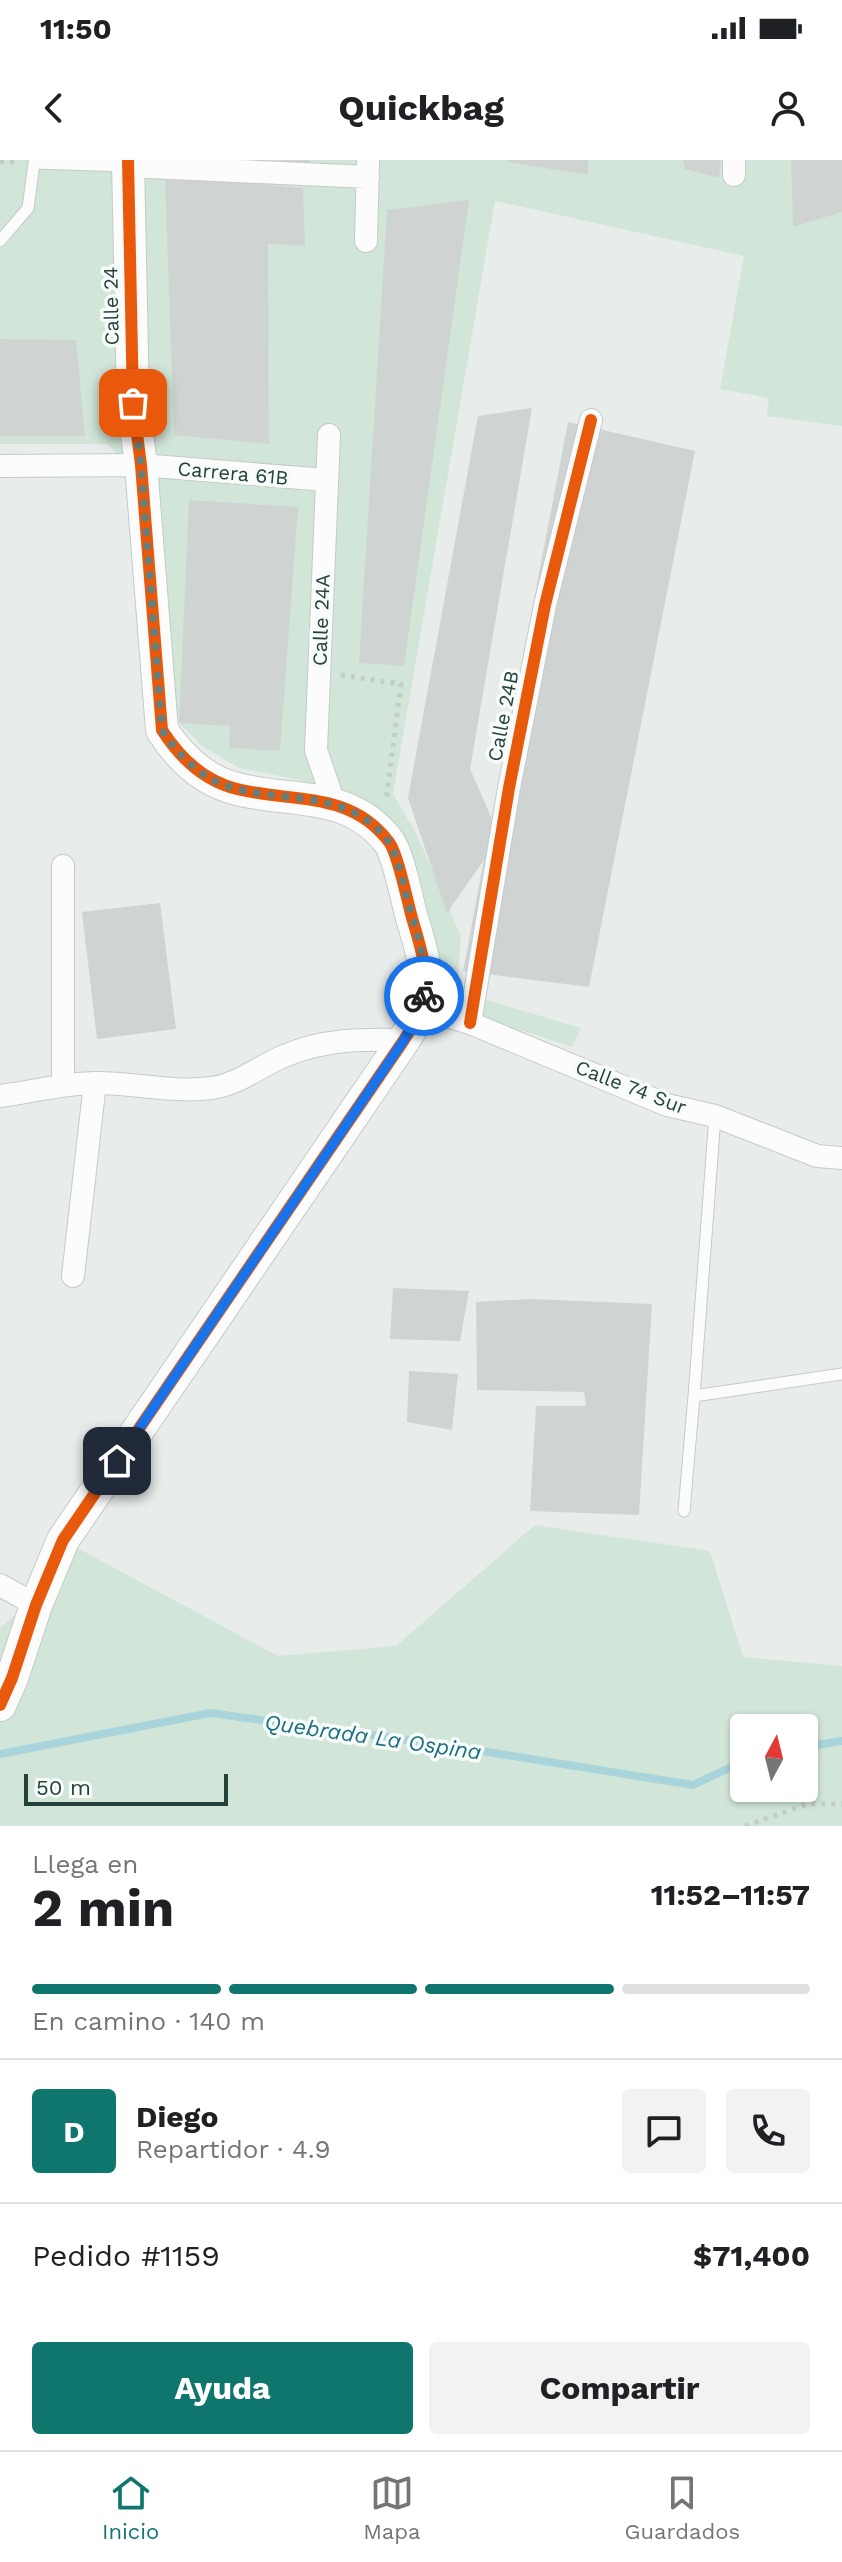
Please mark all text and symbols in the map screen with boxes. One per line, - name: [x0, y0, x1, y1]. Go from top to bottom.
- text: 11:50: [40, 11, 112, 46]
- icon: back: [32, 86, 76, 130]
- icon: person: [766, 86, 810, 130]
- text: Quickbag: [338, 87, 504, 129]
- street label: Calle 24: [98, 266, 124, 346]
- pin: [99, 369, 167, 437]
- icon: bag: [111, 381, 155, 425]
- street label: Carrera 61B: [177, 456, 289, 490]
- street label: Calle 24A: [307, 574, 335, 666]
- street label: Calle 24B: [482, 669, 524, 763]
- courier: [384, 956, 464, 1036]
- icon: bike: [402, 974, 446, 1018]
- street label: Calle 74 Sur: [572, 1055, 690, 1119]
- pin: [83, 1427, 151, 1495]
- icon: home: [95, 1439, 139, 1483]
- water label: Quebrada La Ospina: [263, 1709, 483, 1765]
- north arrow: [730, 1714, 818, 1802]
- map controls: [730, 1714, 818, 1802]
- scale bar: [24, 1770, 228, 1806]
- text: 50 m: [36, 1775, 91, 1800]
- text: Llega en: [32, 1849, 138, 1879]
- text: 11:52–11:57: [651, 1877, 810, 1912]
- text: 2 min: [32, 1878, 174, 1939]
- text: En camino · 140 m: [32, 2006, 265, 2036]
- button: chat: [622, 2089, 706, 2173]
- button: phone: [726, 2089, 810, 2173]
- text: Diego: [136, 2099, 218, 2134]
- text: D: [63, 2114, 85, 2149]
- text: Repartidor · 4.9: [136, 2134, 331, 2164]
- text: Pedido #1159: [32, 2238, 220, 2273]
- text: $71,400: [693, 2238, 810, 2273]
- button: Ayuda: [32, 2342, 413, 2434]
- button: Compartir: [429, 2342, 810, 2434]
- tab: Inicio: [102, 2471, 159, 2544]
- tab: Mapa: [363, 2471, 421, 2544]
- tab: Guardados: [625, 2471, 740, 2544]

